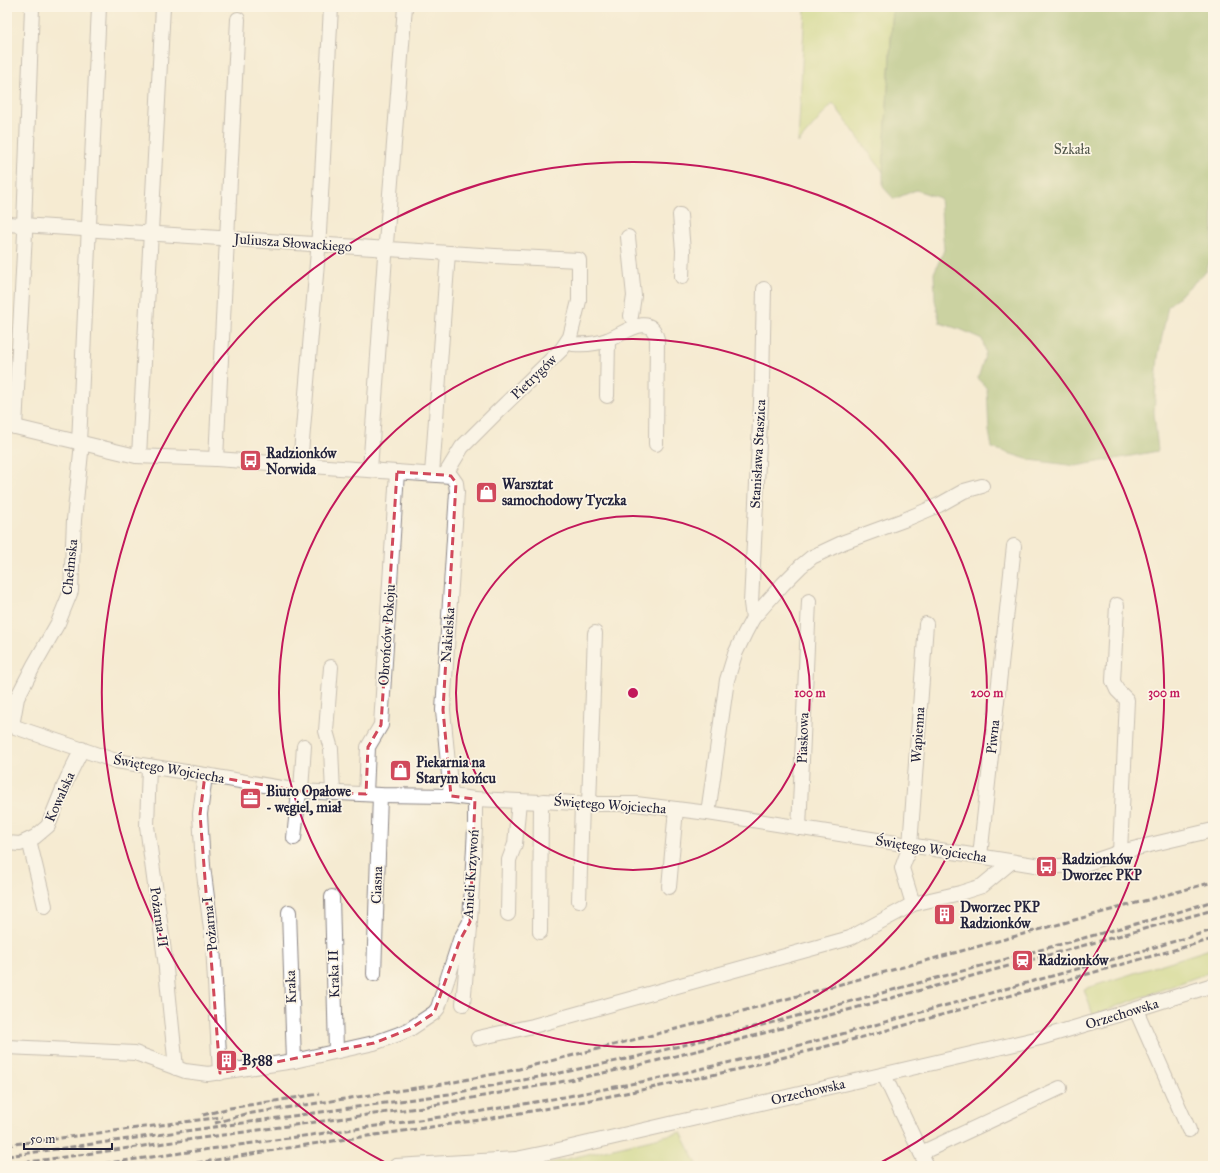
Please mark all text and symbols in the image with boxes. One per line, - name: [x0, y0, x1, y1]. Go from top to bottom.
- park label: Szkała: [1054, 141, 1090, 158]
- street label: Juliusza Słowackiego: [232, 230, 352, 257]
- street label: Pietrygów: [508, 350, 561, 403]
- street label: Stanisława Staszica: [747, 399, 769, 509]
- place label: Radzionków Norwida: [266, 445, 337, 478]
- bus stop icon: Radzionków Norwida: [238, 448, 264, 474]
- place label: Warsztat samochodowy Tyczka: [502, 476, 628, 510]
- shop icon: Warsztat samochodowy Tyczka: [474, 479, 500, 505]
- street label: Chełmska: [59, 538, 81, 596]
- street label: Obrońców Pokoju: [375, 583, 399, 686]
- street label: Nakielska: [438, 607, 458, 663]
- centre of rings: [626, 686, 640, 700]
- text: 100 m: [794, 686, 827, 700]
- text: 200 m: [971, 686, 1004, 700]
- text: 300 m: [1148, 686, 1181, 701]
- street label: Wapienna: [908, 706, 928, 764]
- street label: Piaskowa: [794, 712, 812, 764]
- street label: Piwna: [983, 719, 1003, 755]
- street label: Świętego Wojciecha: [112, 749, 226, 787]
- place label: Piekarnia na Starym końcu: [416, 754, 497, 788]
- shop icon: Piekarnia na Starym końcu: [387, 757, 413, 783]
- street label: Kowalska: [41, 769, 79, 825]
- place label: Biuro Opałowe - węgiel, miał: [266, 783, 351, 817]
- office icon: Biuro Opałowe - węgiel, miał: [237, 786, 263, 812]
- street label: Świętego Wojciecha: [553, 791, 667, 817]
- street label: Anieli Krzywoń: [459, 828, 483, 920]
- street label: Świętego Wojciecha: [874, 830, 988, 866]
- place label: Radzionków Dworzec PKP: [1062, 851, 1142, 884]
- bus stop icon: Radzionków Dworzec PKP: [1034, 854, 1060, 880]
- street label: Ciasna: [368, 866, 386, 904]
- street label: Pożarna II: [146, 886, 172, 948]
- street label: Pożarna I: [199, 896, 221, 952]
- place label: Dworzec PKP Radzionków: [960, 899, 1040, 932]
- building icon: Dworzec PKP Radzionków: [932, 902, 958, 928]
- station icon: Radzionków: [1009, 947, 1035, 973]
- street label: Kraka II: [325, 949, 343, 999]
- place label: Radzionków: [1038, 952, 1109, 969]
- street label: Kraka: [282, 970, 300, 1004]
- street label: Orzechowska: [1083, 995, 1161, 1033]
- building icon: B588: [214, 1047, 240, 1073]
- place label: B588: [242, 1052, 273, 1069]
- street label: Orzechowska: [769, 1075, 847, 1109]
- scale bar: [24, 1125, 112, 1151]
- text: 50 m: [30, 1132, 55, 1146]

